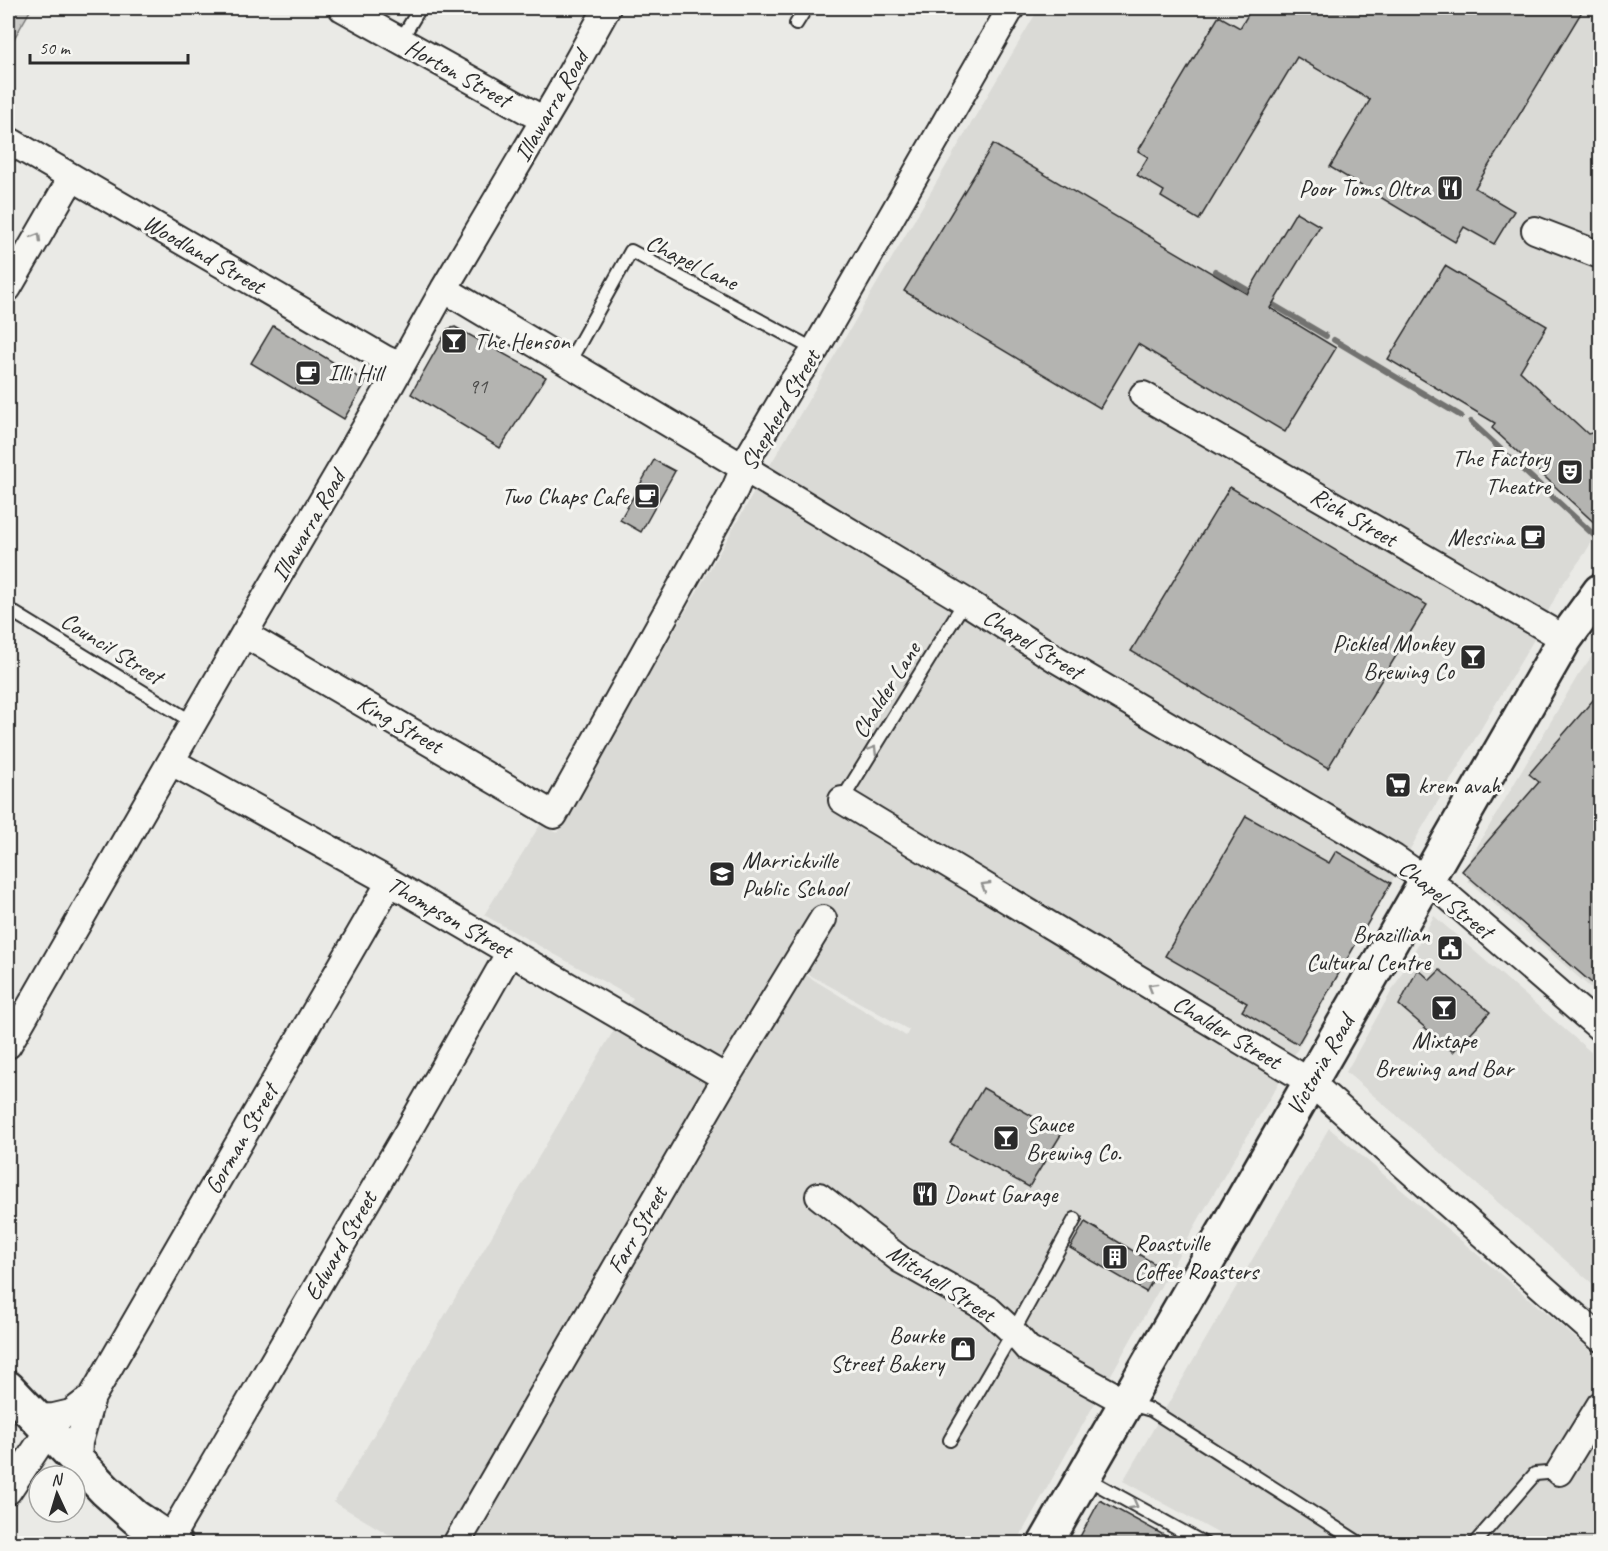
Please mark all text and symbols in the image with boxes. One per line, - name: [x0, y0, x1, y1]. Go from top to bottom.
- scale bar: [30, 27, 188, 65]
- street label: Horton Street: [400, 32, 519, 116]
- text: 50 m: [39, 37, 72, 59]
- street label: Illawarra Road: [507, 42, 597, 167]
- place label: Poor Toms Oltra: [1299, 173, 1432, 203]
- restaurant icon: Poor Toms Oltra: [1435, 173, 1465, 203]
- street label: Woodland Street: [138, 207, 272, 302]
- street label: Chapel Lane: [641, 227, 745, 298]
- one-way arrow: [30, 233, 41, 244]
- bar icon: The Henson: [439, 326, 469, 356]
- place label: The Henson: [474, 326, 571, 356]
- street label: Shepherd Street: [733, 342, 828, 476]
- cafe icon: Illi Hill: [293, 358, 323, 388]
- place label: Illi Hill: [328, 358, 387, 388]
- house number: 91: [469, 373, 489, 399]
- place label: The Factory Theatre: [1452, 443, 1552, 501]
- theatre icon: The Factory Theatre: [1555, 457, 1585, 487]
- street label: Illawarra Road: [264, 462, 354, 587]
- street label: Rich Street: [1306, 480, 1404, 555]
- place label: Two Chaps Cafe: [501, 481, 630, 511]
- cafe icon: Two Chaps Cafe: [632, 481, 662, 511]
- place label: Messina: [1447, 522, 1516, 552]
- cafe icon: Messina: [1518, 522, 1548, 552]
- street label: Chapel Street: [978, 602, 1091, 688]
- street label: Council Street: [55, 605, 171, 693]
- place label: Pickled Monkey Brewing Co: [1332, 628, 1456, 686]
- street label: Chalder Lane: [845, 635, 928, 743]
- bar icon: Pickled Monkey Brewing Co: [1458, 642, 1488, 672]
- street label: King Street: [352, 688, 450, 761]
- one-way arrow: [866, 746, 877, 757]
- supermarket icon: krem avah: [1383, 770, 1413, 800]
- place label: krem avah: [1418, 770, 1502, 800]
- place label: Marrickville Public School: [742, 845, 850, 903]
- street label: Chapel Street: [1393, 853, 1502, 947]
- school or university icon: Marrickville Public School: [707, 859, 737, 889]
- street label: Thompson Street: [382, 869, 520, 966]
- one-way arrow: [981, 882, 991, 894]
- place label: Brazillian Cultural Centre: [1306, 919, 1432, 977]
- public building icon: Brazillian Cultural Centre: [1435, 933, 1465, 963]
- one-way arrow: [1148, 982, 1158, 994]
- street label: Chalder Street: [1168, 988, 1288, 1077]
- bar icon: Mixtape Brewing and Bar: [1429, 993, 1459, 1023]
- street label: Victoria Road: [1279, 1006, 1363, 1121]
- place label: Mixtape Brewing and Bar: [1375, 1025, 1516, 1083]
- street label: Gorman Street: [198, 1076, 286, 1199]
- place label: Sauce Brewing Co.: [1026, 1109, 1122, 1167]
- bar icon: Sauce Brewing Co.: [991, 1123, 1021, 1153]
- street label: Farr Street: [600, 1179, 675, 1279]
- restaurant icon: Donut Garage: [910, 1179, 940, 1209]
- place label: Donut Garage: [944, 1179, 1059, 1209]
- street label: Edward Street: [297, 1184, 384, 1306]
- place label: Roastville Coffee Roasters: [1134, 1228, 1261, 1286]
- street label: Mitchell Street: [881, 1237, 1002, 1330]
- building icon: Roastville Coffee Roasters: [1100, 1242, 1130, 1272]
- place label: Bourke Street Bakery: [830, 1320, 946, 1378]
- shop icon: Bourke Street Bakery: [948, 1334, 978, 1364]
- north arrow: [27, 1464, 87, 1524]
- text: N: [50, 1469, 65, 1490]
- one-way arrow: [1128, 1498, 1139, 1509]

